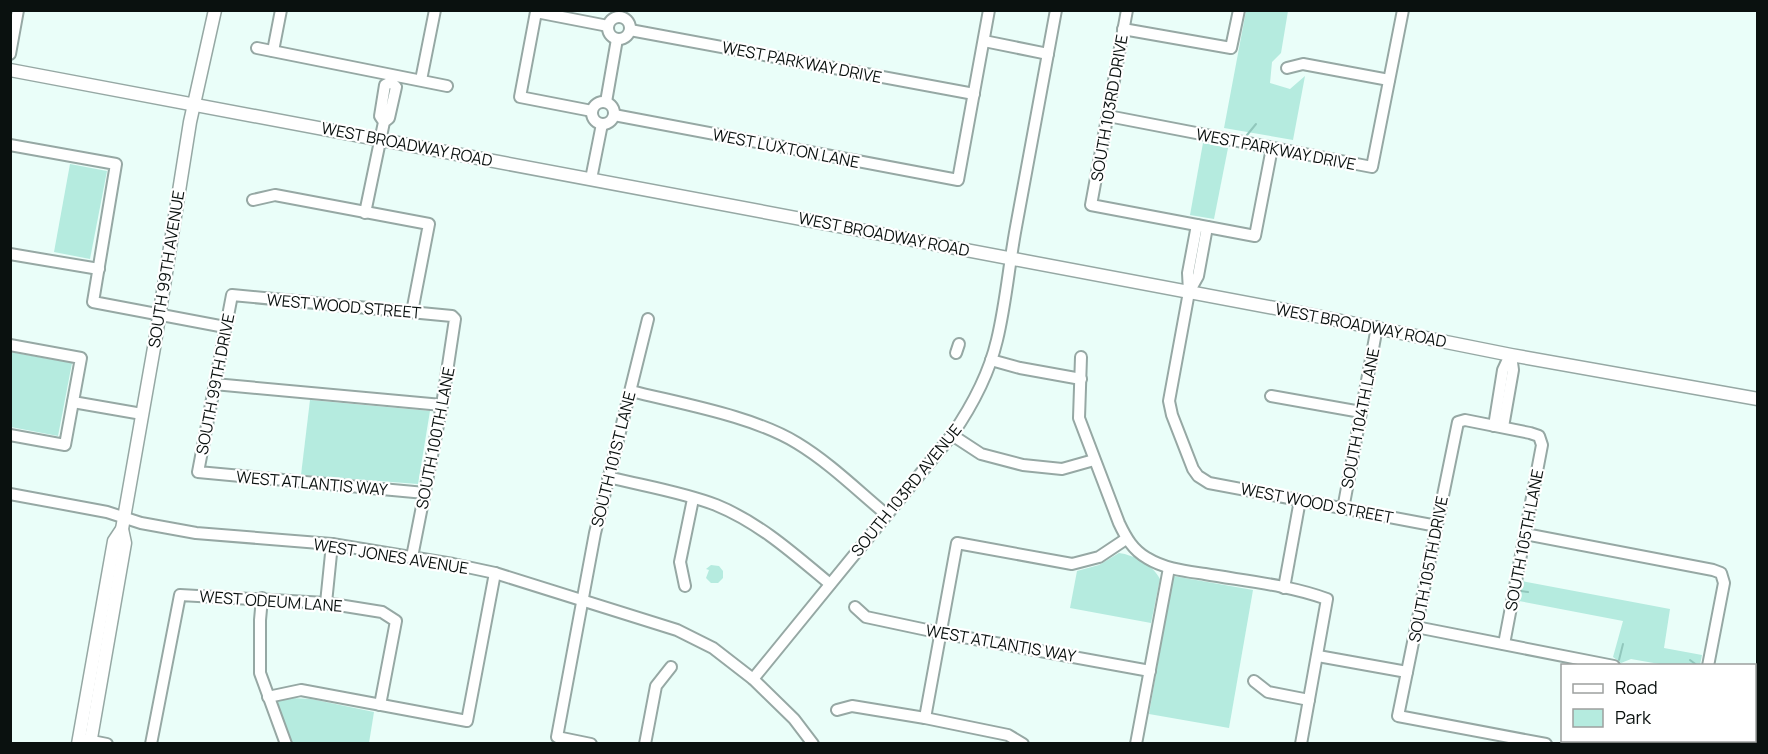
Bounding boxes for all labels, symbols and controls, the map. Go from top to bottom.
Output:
street label: SOUTH 103RD DRIVE [1085,33,1133,183]
street label: WEST PARKWAY DRIVE [720,36,884,88]
street label: WEST BROADWAY ROAD [319,117,495,171]
street label: WEST LUXTON LANE [711,123,861,173]
street label: WEST PARKWAY DRIVE [1194,123,1358,175]
street label: SOUTH 99TH AVENUE [143,189,189,349]
street label: WEST BROADWAY ROAD [796,207,972,261]
street label: WEST WOOD STREET [266,288,423,324]
street label: WEST BROADWAY ROAD [1273,298,1449,352]
street label: SOUTH 99TH DRIVE [191,312,239,456]
street label: SOUTH 104TH LANE [1336,346,1384,490]
street label: SOUTH 100TH LANE [410,365,460,511]
street label: SOUTH 101ST LANE [585,389,641,529]
street label: SOUTH 103RD AVENUE [846,419,966,561]
street label: WEST ATLANTIS WAY [235,465,389,501]
street label: SOUTH 105TH LANE [1499,467,1549,613]
street label: WEST WOOD STREET [1239,477,1396,529]
street label: SOUTH 105TH DRIVE [1403,494,1453,644]
street label: WEST JONES AVENUE [312,533,470,579]
street label: WEST ODEUM LANE [199,585,343,617]
street label: WEST ATLANTIS WAY [924,619,1078,667]
legend [1561,664,1756,742]
text: Road [1615,675,1658,699]
text: Park [1615,705,1652,729]

